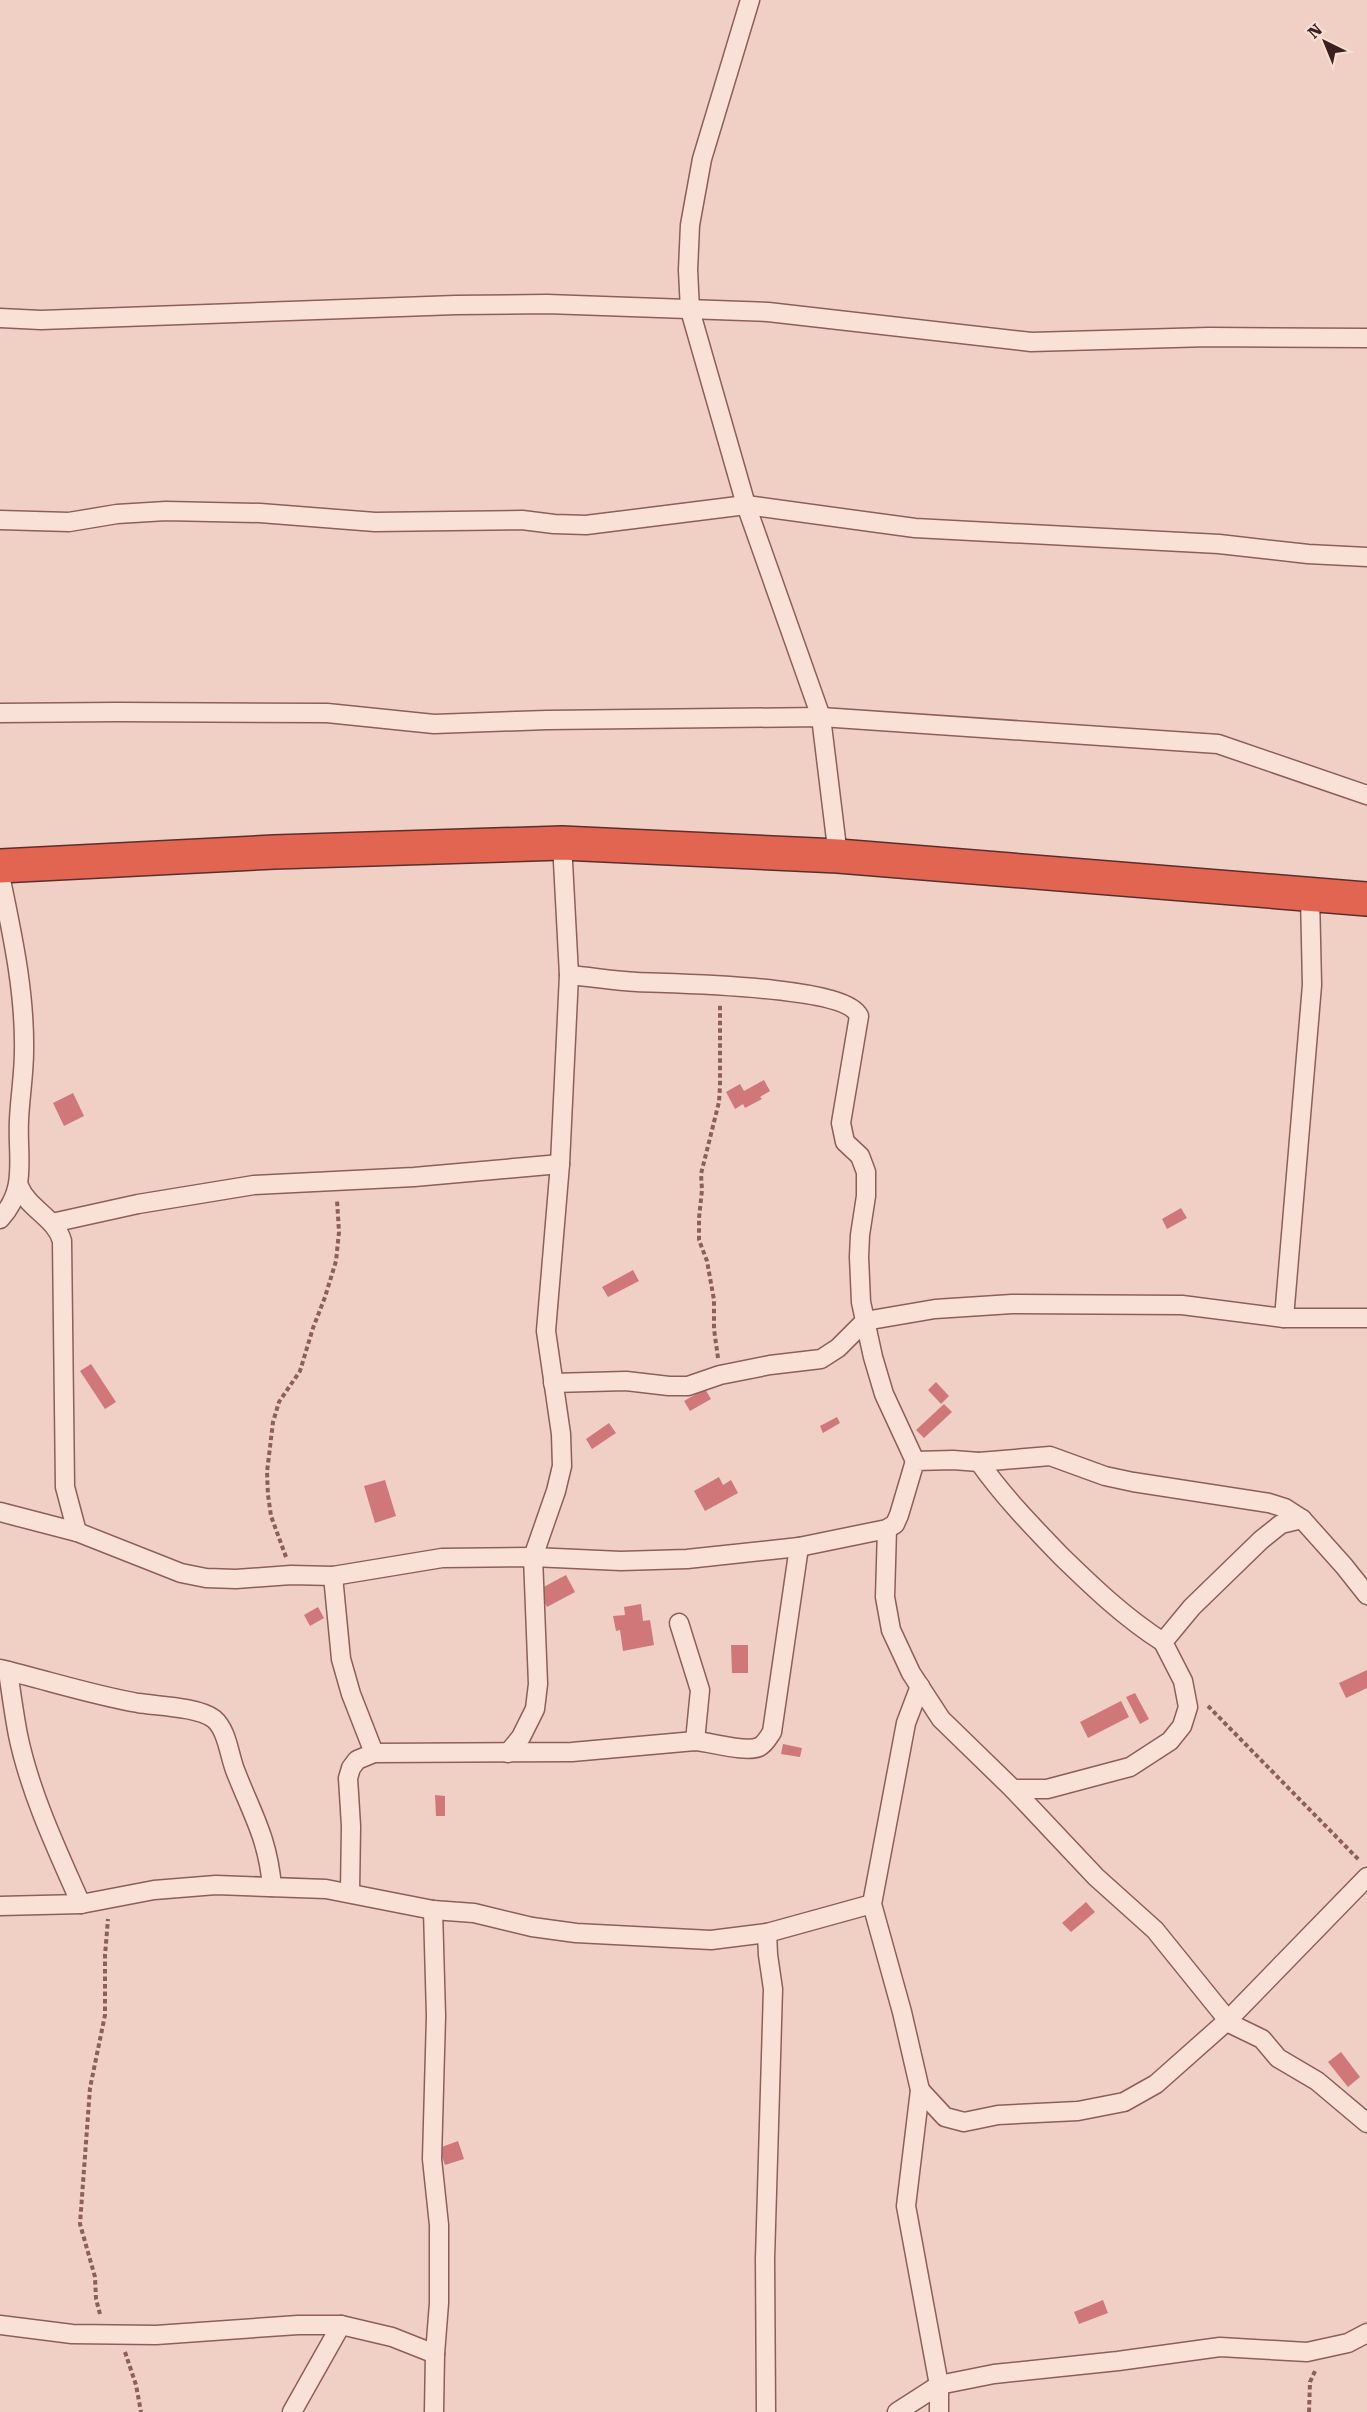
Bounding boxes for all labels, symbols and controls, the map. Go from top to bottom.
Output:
north arrow [1295,12,1355,72]
text: N [1304,20,1326,43]

